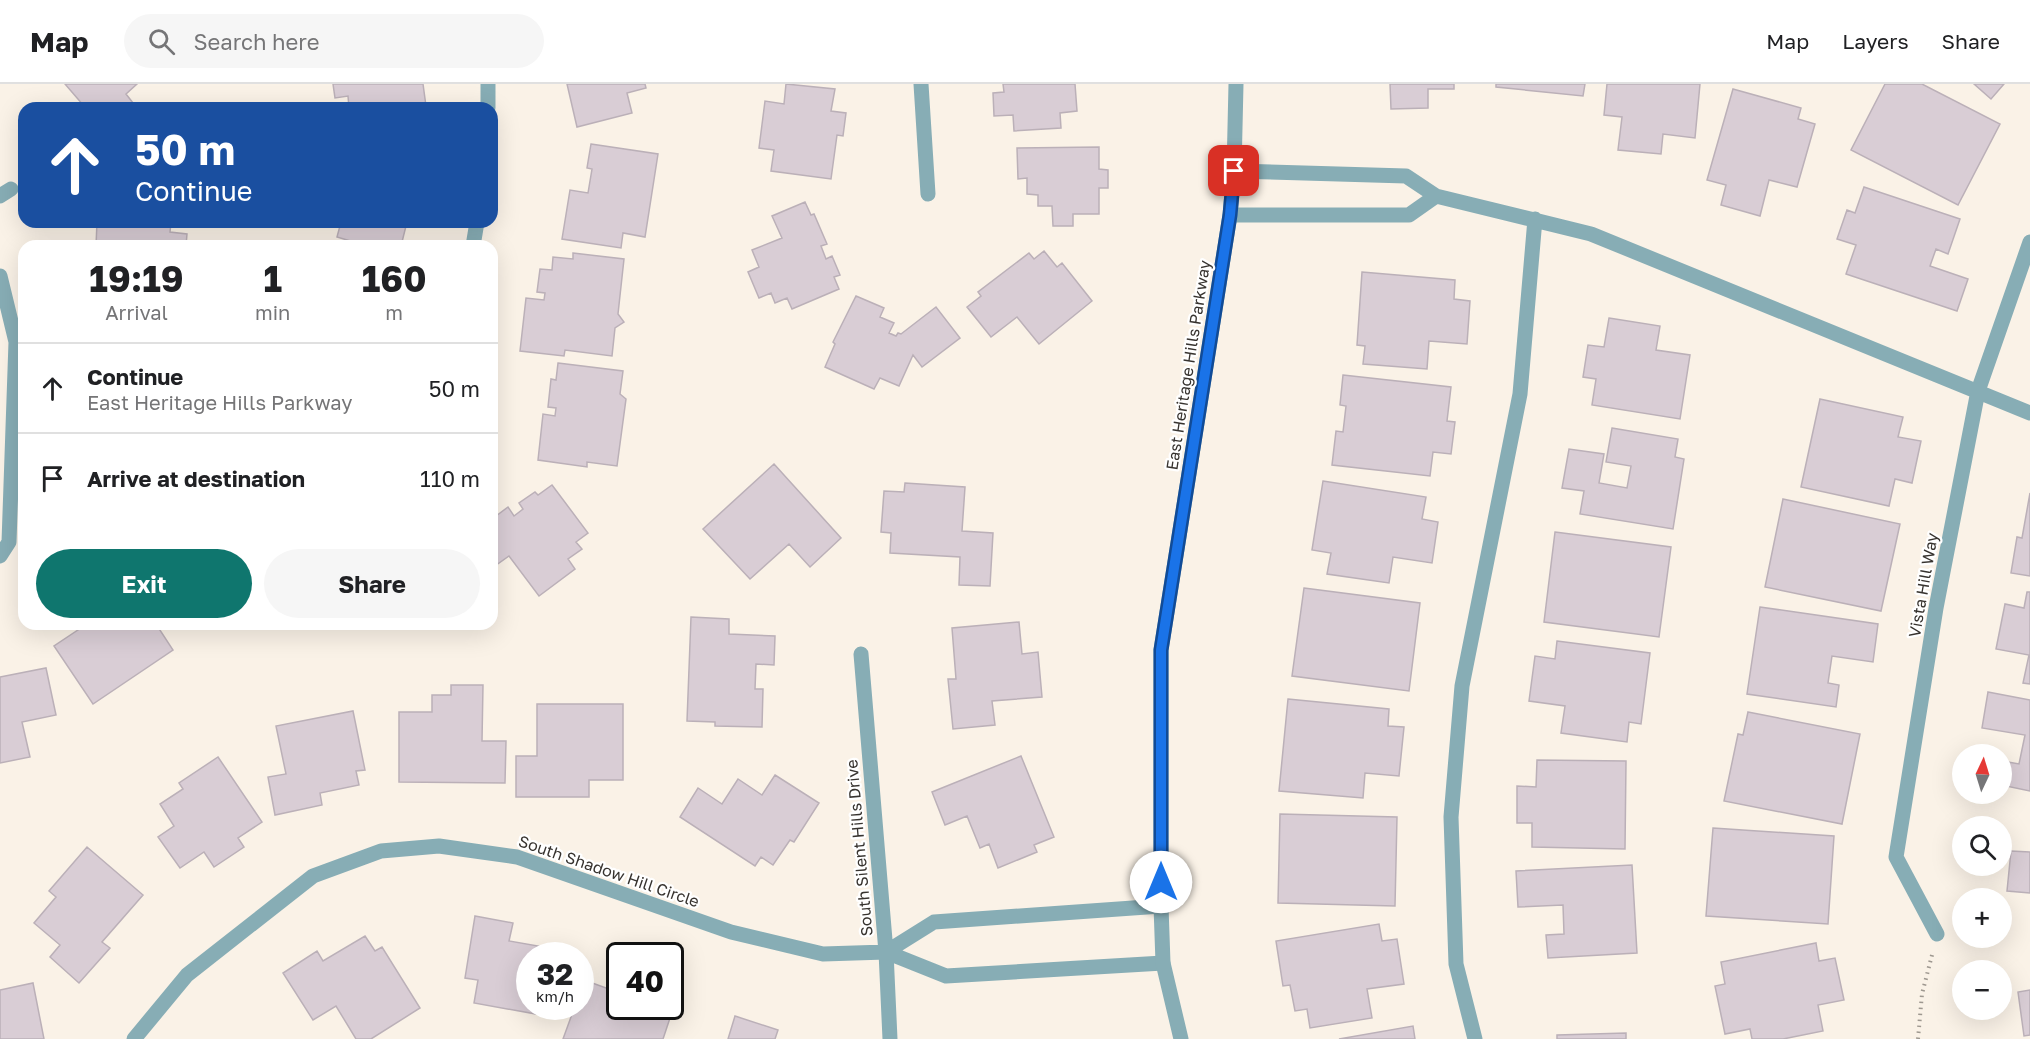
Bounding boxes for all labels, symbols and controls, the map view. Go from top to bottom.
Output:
search box [124,14,544,68]
text: Map [30,25,88,58]
icon: search [145,25,178,58]
text: Search here [193,28,319,55]
text: Map [1766,28,1809,54]
text: Layers [1842,28,1909,54]
text: Share [1942,28,2000,54]
text: 50 m [135,124,235,174]
icon: ahead [36,126,114,204]
pin [1208,145,1259,196]
icon: arrive [1217,154,1250,187]
text: Continue [135,175,253,207]
text: 19:19 [89,257,184,300]
text: 1 [263,257,282,300]
text: 160 [362,257,427,300]
street label: East Heritage Hills Parkway [1162,259,1214,471]
text: Arrival [105,300,168,324]
text: min [255,300,290,324]
text: m [385,300,403,324]
text: Continue [87,363,183,390]
icon: ahead [36,372,69,405]
text: 50 m [429,375,480,402]
text: East Heritage Hills Parkway [87,390,352,414]
icon: arrive [36,462,69,495]
text: Arrive at destination [87,465,305,492]
text: 110 m [420,465,480,492]
street label: Vista Hill Way [1904,531,1942,639]
button: Exit [36,549,252,618]
button: Share [264,549,480,618]
north arrow [1952,744,2012,804]
map controls [1952,744,2012,1020]
street label: South Silent Hills Drive [841,759,877,937]
button: search [1952,816,2012,876]
street label: South Shadow Hill Circle [516,831,702,911]
position arrow [1129,850,1193,914]
button: + [1952,888,2012,948]
speed limit sign: 40 [606,942,684,1020]
text: 32 [537,956,573,992]
button: − [1952,960,2012,1020]
text: km/h [536,987,574,1005]

